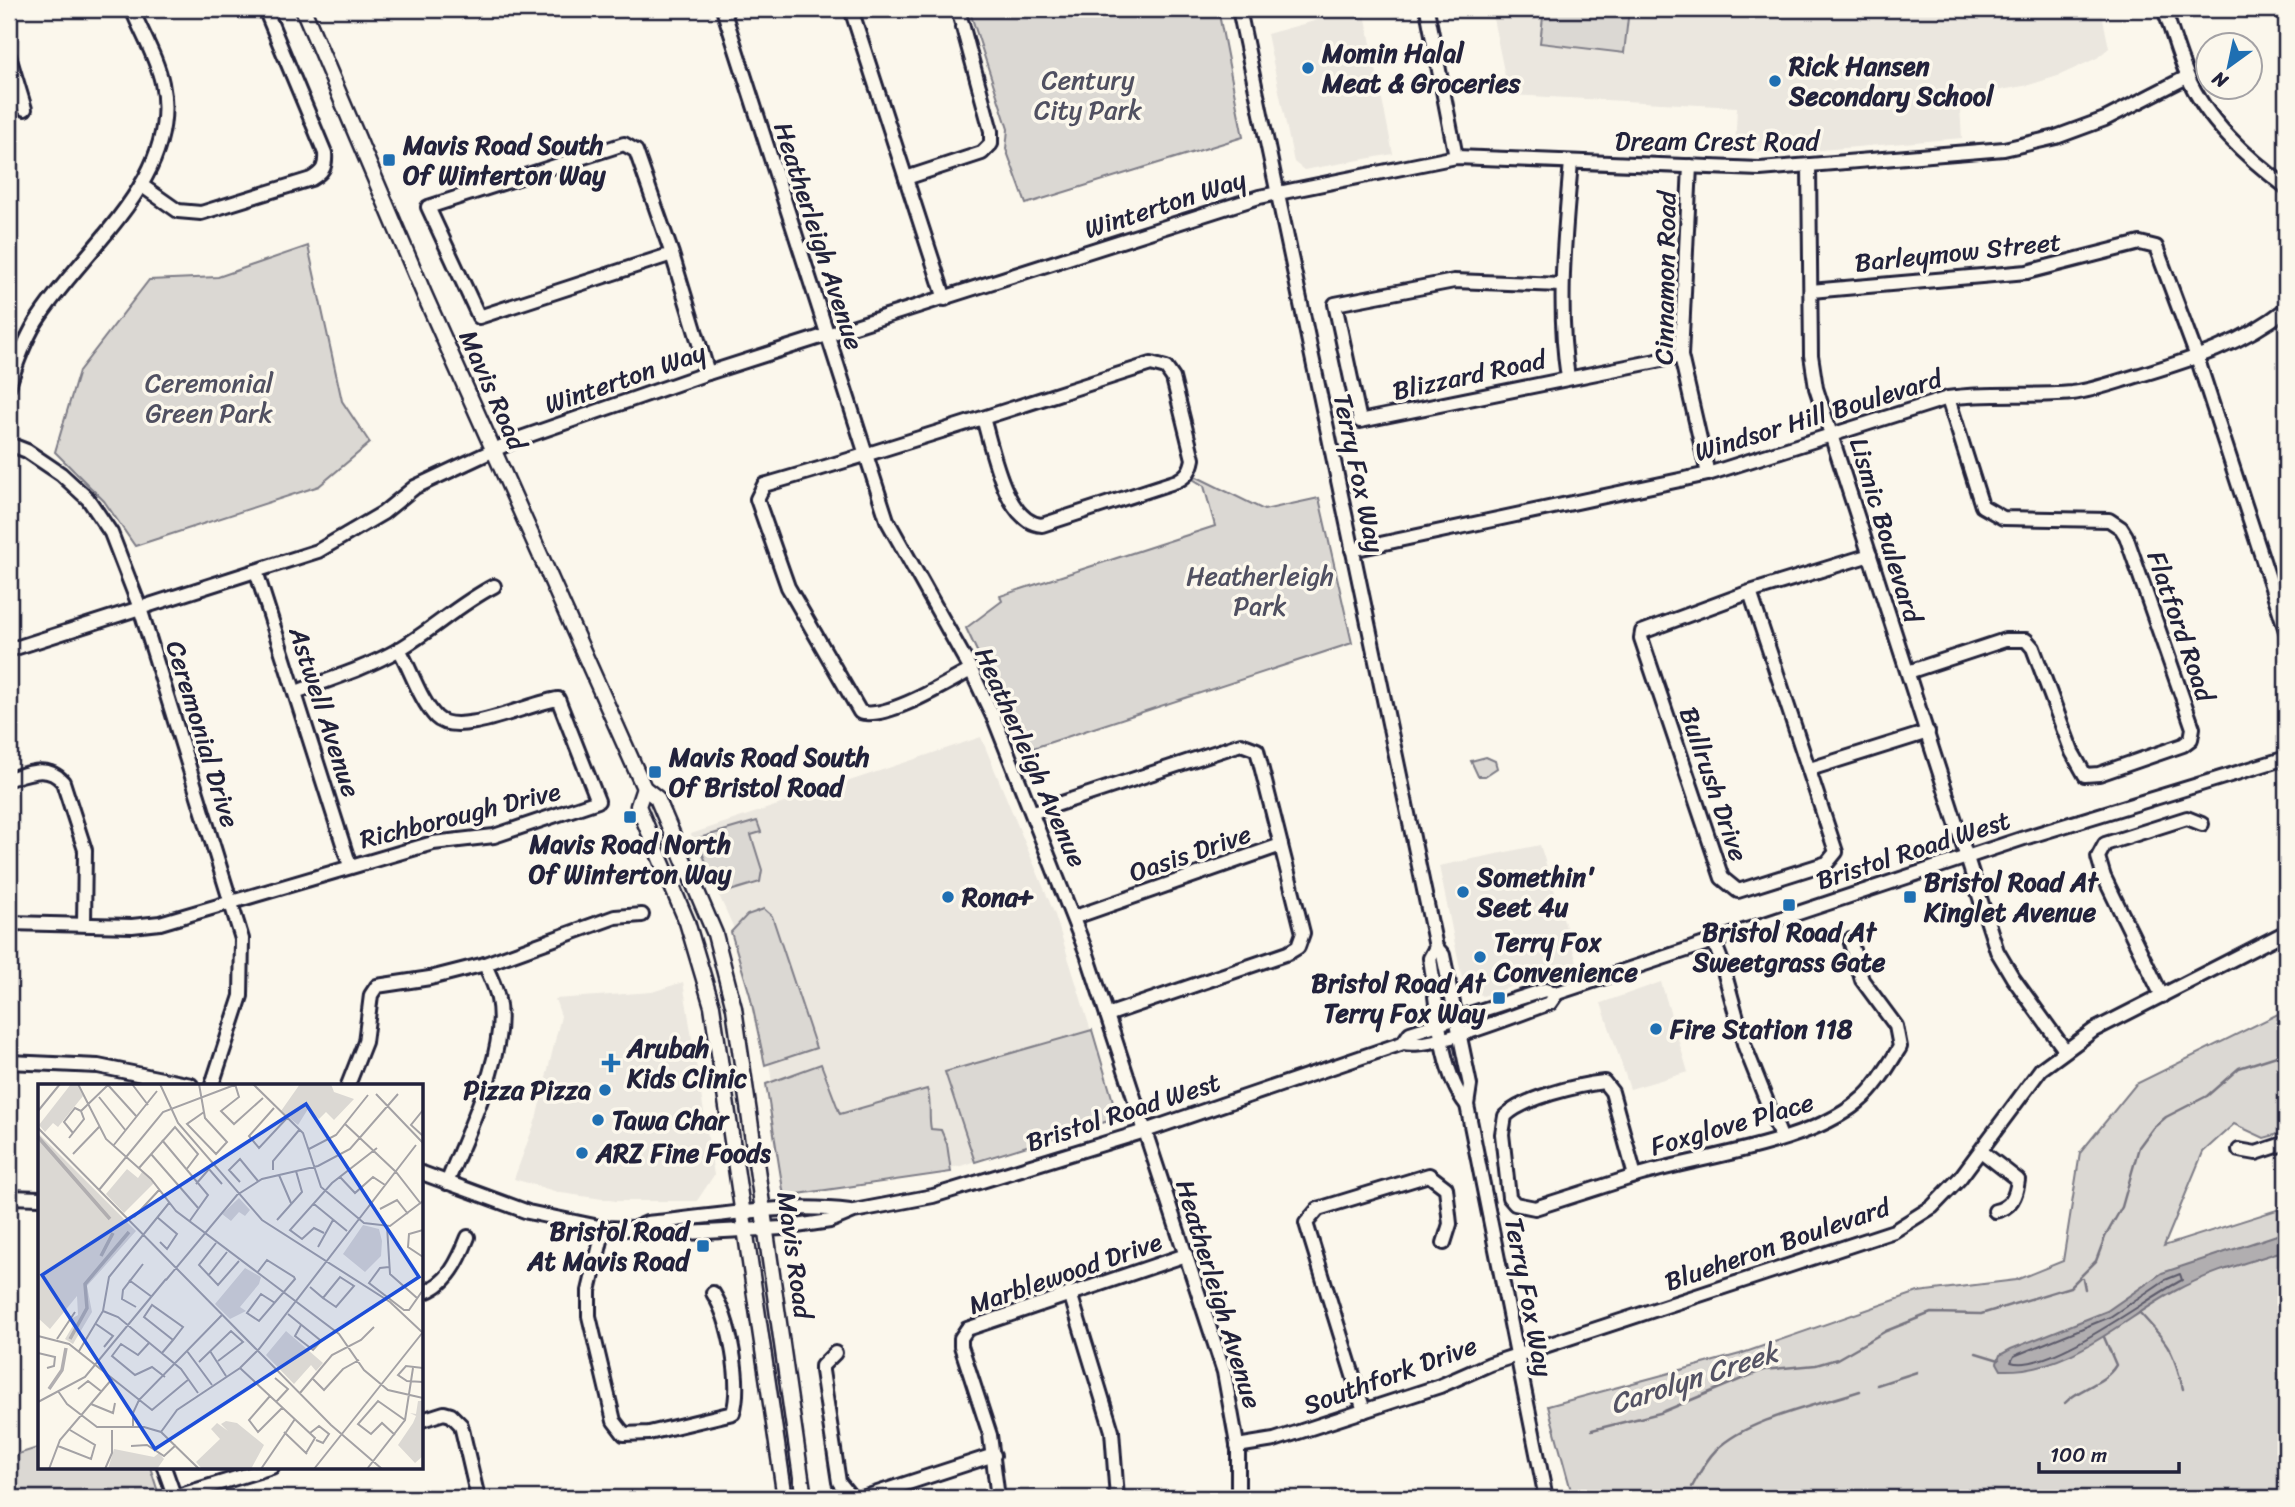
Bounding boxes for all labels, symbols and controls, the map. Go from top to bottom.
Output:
place label: Momin Halal Meat & Groceries [1321,30,1522,106]
north arrow [2194,32,2264,102]
place label: Rick Hansen Secondary School [1788,43,1995,119]
park label: Century City Park [1034,57,1142,133]
marker: Momin Halal Meat & Groceries [1300,60,1316,76]
text: N [2205,62,2235,98]
marker: Rick Hansen Secondary School [1767,73,1783,89]
street label: Heatherleigh Avenue [760,116,878,356]
street label: Dream Crest Road [1615,118,1821,164]
place label: Mavis Road South Of Winterton Way [402,122,606,198]
marker: Mavis Road South Of Winterton Way [381,152,397,168]
street label: Winterton Way [1078,156,1253,252]
street label: Cinnamon Road [1640,188,1690,365]
street label: Barleymow Street [1852,218,2064,286]
street label: Mavis Road [446,322,541,460]
street label: Winterton Way [538,329,713,427]
street label: Blizzard Road [1388,336,1552,414]
street label: Windsor Hill Boulevard [1689,355,1950,475]
park label: Ceremonial Green Park [145,360,274,436]
street label: Terry Fox Way [1320,389,1398,557]
street label: Lismic Boulevard [1836,432,1937,630]
street label: Flatford Road [2134,544,2229,710]
park label: Heatherleigh Park [1186,553,1334,629]
street label: Astwell Avenue [275,620,374,803]
street label: Ceremonial Drive [153,635,253,833]
street label: Heatherleigh Avenue [962,639,1100,875]
street label: Bullrush Drive [1666,700,1762,868]
place label: Mavis Road South Of Bristol Road [668,734,870,810]
marker: Mavis Road South Of Bristol Road [647,764,663,780]
street label: Richborough Drive [355,768,566,862]
street label: Bristol Road West [1810,797,2016,903]
marker: Mavis Road North Of Winterton Way [622,809,638,825]
street label: Oasis Drive [1123,811,1257,895]
place label: Mavis Road North Of Winterton Way [528,821,732,897]
place label: Somethin' Seet 4u [1476,854,1596,930]
place label: Bristol Road At Kinglet Avenue [1923,859,2099,935]
place label: Rona+ [961,874,1034,920]
marker: Somethin' Seet 4u [1455,884,1471,900]
marker: Rona+ [940,889,956,905]
marker: Bristol Road At Kinglet Avenue [1902,889,1918,905]
marker: Bristol Road At Sweetgrass Gate [1781,897,1797,913]
place label: Bristol Road At Sweetgrass Gate [1692,909,1886,985]
place label: Terry Fox Convenience [1493,919,1639,995]
marker: Terry Fox Convenience [1472,949,1488,965]
place label: Bristol Road At Terry Fox Way [1311,960,1487,1036]
marker: Bristol Road At Terry Fox Way [1491,990,1507,1006]
place label: Fire Station 118 [1669,1006,1853,1052]
marker: Fire Station 118 [1648,1021,1664,1037]
place label: Arubah Kids Clinic [626,1025,747,1101]
marker: Arubah Kids Clinic [601,1053,621,1073]
street label: Bristol Road West [1020,1059,1226,1165]
place label: Pizza Pizza [463,1067,591,1113]
street label: Foxglove Place [1645,1079,1819,1169]
marker: Pizza Pizza [597,1082,613,1098]
inset map [38,1084,424,1468]
place label: Tawa Char [612,1097,731,1143]
marker: Tawa Char [590,1112,606,1128]
place label: ARZ Fine Foods [595,1130,772,1176]
marker: ARZ Fine Foods [574,1145,590,1161]
street label: Heatherleigh Avenue [1162,1174,1276,1414]
street label: Blueheron Boulevard [1658,1183,1898,1304]
street label: Mavis Road [763,1189,827,1324]
place label: Bristol Road At Mavis Road [526,1208,691,1284]
street label: Terry Fox Way [1491,1213,1567,1381]
street label: Marblewood Drive [962,1218,1168,1328]
marker: Bristol Road At Mavis Road [695,1238,711,1254]
street label: Southfork Drive [1296,1322,1484,1428]
water label: Carolyn Creek [1603,1327,1787,1428]
scale bar [2039,1430,2180,1474]
text: 100 m [2050,1436,2107,1474]

